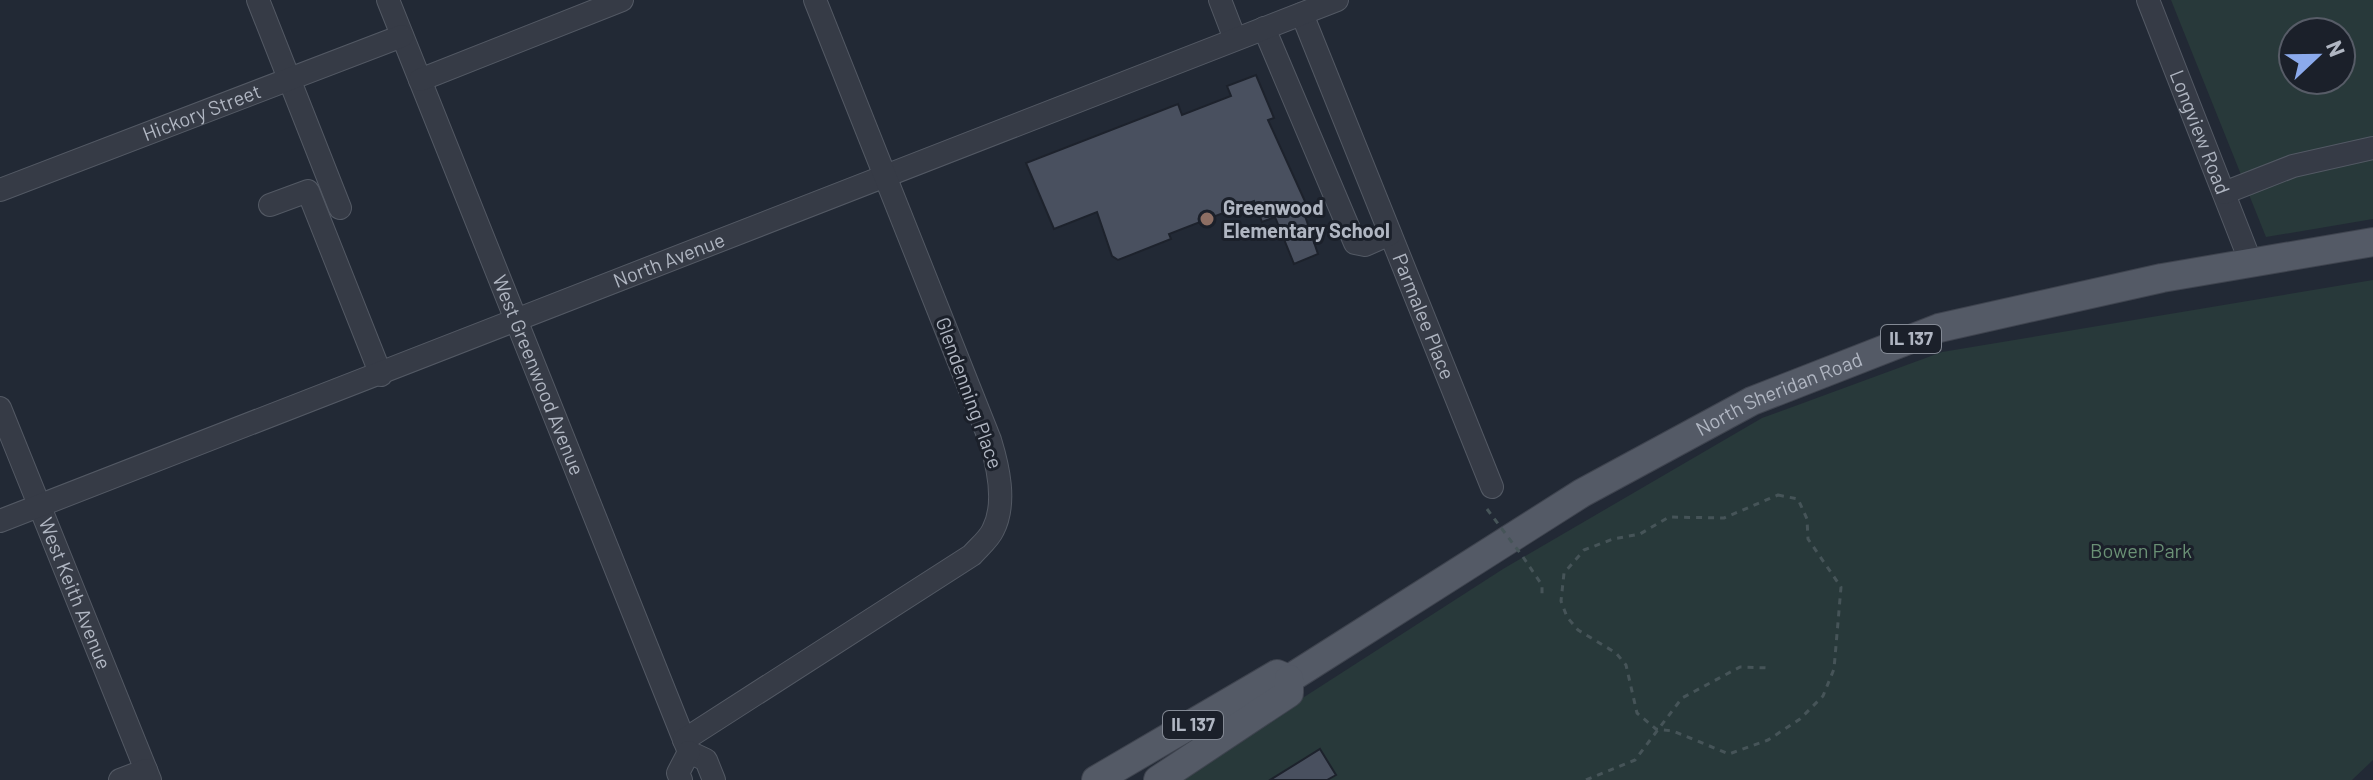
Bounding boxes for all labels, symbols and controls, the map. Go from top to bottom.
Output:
north arrow [2277,16,2357,96]
text: N [2322,36,2351,60]
street label: Longview Road [2166,66,2236,197]
street label: Hickory Street [139,78,264,145]
place label: Greenwood Elementary School [1223,195,1390,242]
marker: Greenwood Elementary School [1198,210,1216,228]
street label: North Avenue [609,227,728,292]
street label: Parmalee Place [1388,250,1461,383]
street label: West Greenwood Avenue [488,271,590,478]
street label: Glendenning Place [931,314,1009,472]
road number: IL 137 [1881,325,1941,353]
street label: North Sheridan Road [1691,346,1865,440]
street label: West Keith Avenue [34,514,117,672]
park label: Bowen Park [2090,538,2192,562]
road number: IL 137 [1163,711,1223,739]

